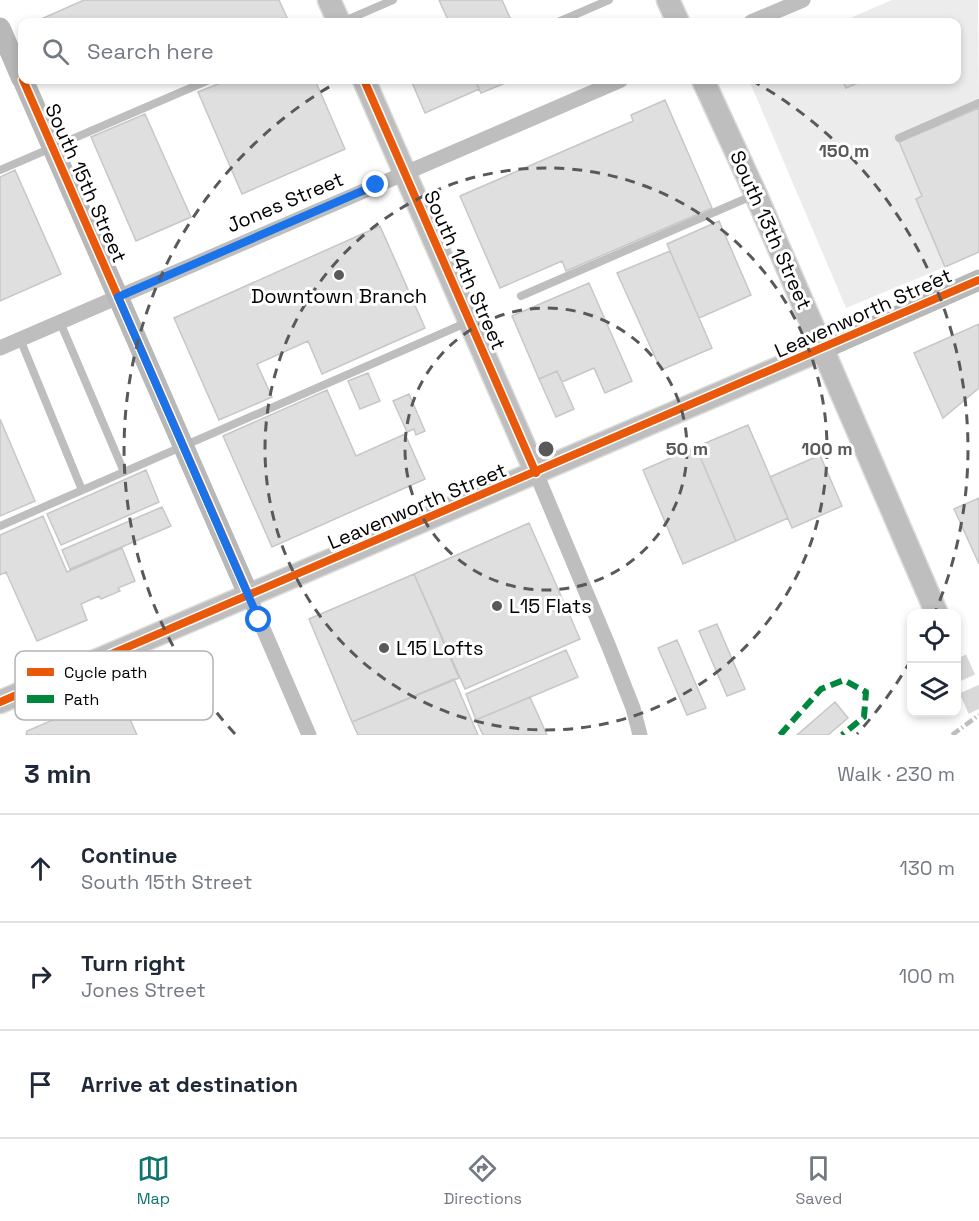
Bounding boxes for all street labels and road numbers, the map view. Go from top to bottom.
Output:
street label: South 15th Street [39,99,133,267]
street label: South 13th Street [724,146,818,314]
street label: Jones Street [223,166,347,238]
street label: South 14th Street [418,186,512,354]
street label: Leavenworth Street [770,262,956,364]
street label: Leavenworth Street [324,457,510,555]

